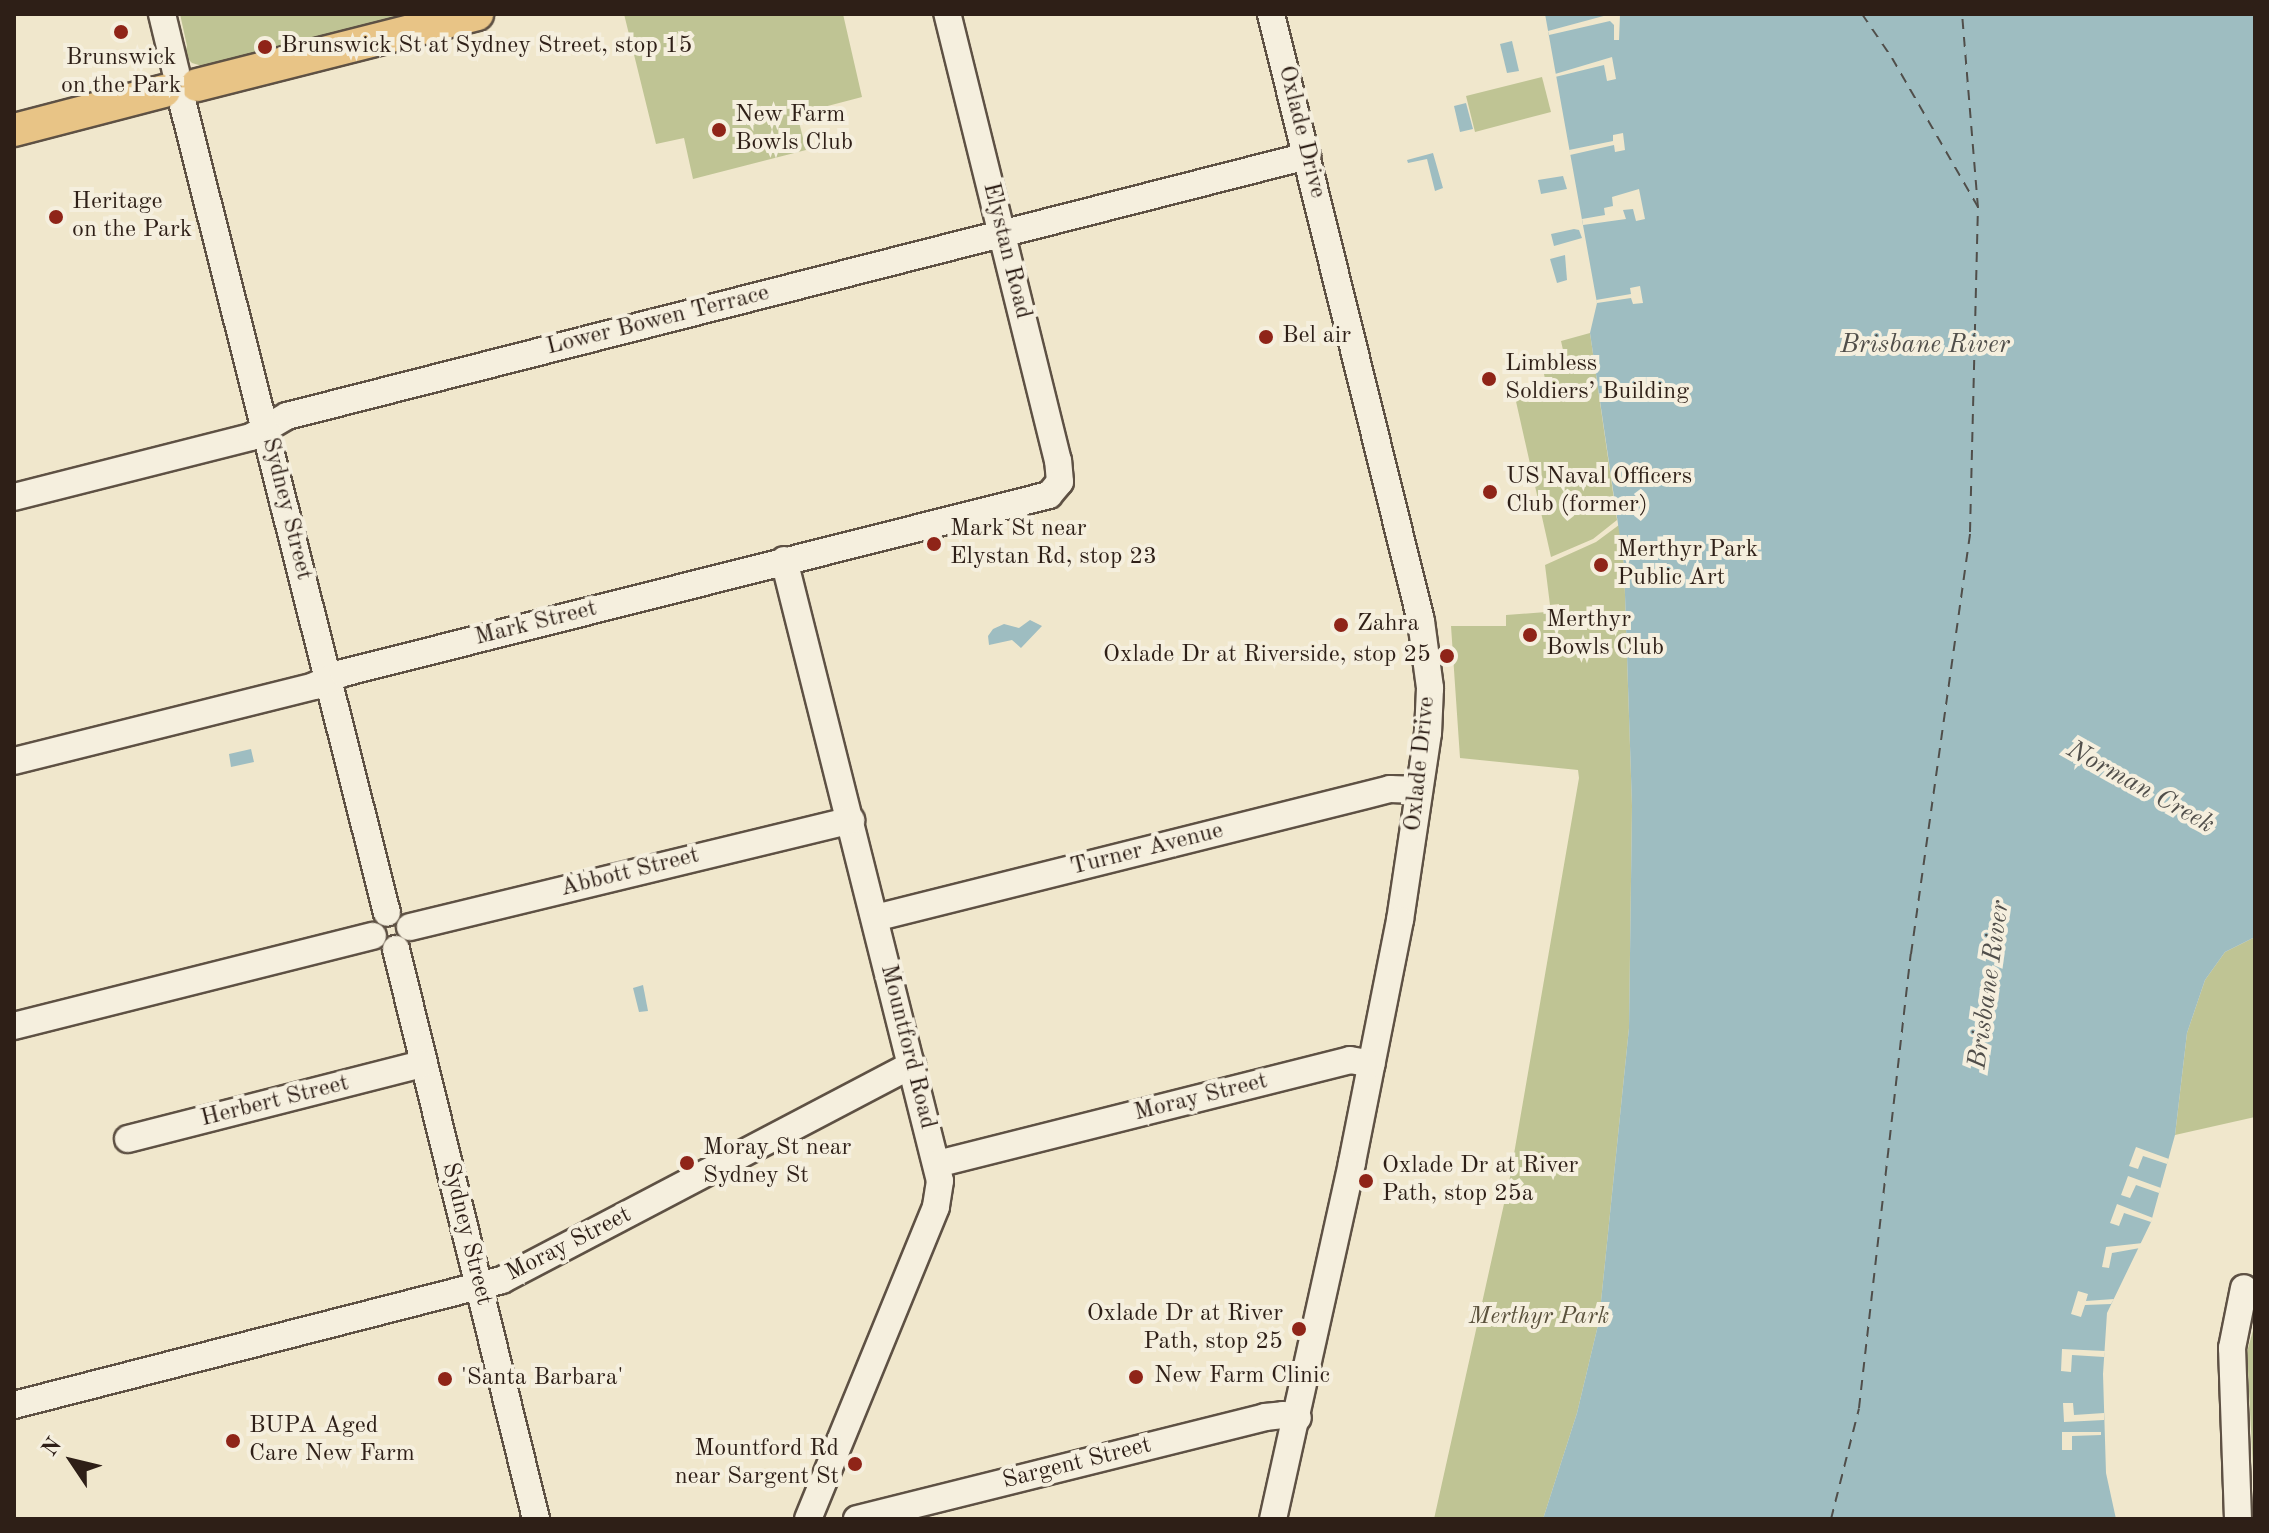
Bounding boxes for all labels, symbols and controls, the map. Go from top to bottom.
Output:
marker: Brunswick on the Park [112,23,130,41]
place label: Brunswick St at Sydney Street, stop 15 [281,33,693,61]
marker: Brunswick St at Sydney Street, stop 15 [256,38,274,56]
place label: Brunswick on the Park [61,45,181,101]
street label: Oxlade Drive [1271,63,1331,201]
place label: New Farm Bowls Club [735,102,853,158]
marker: New Farm Bowls Club [710,121,728,139]
street label: Elystan Road [975,180,1037,322]
place label: Heritage on the Park [72,189,192,245]
marker: Heritage on the Park [47,208,65,226]
street label: Lower Bowen Terrace [544,279,772,363]
place label: Bel air [1282,323,1351,351]
marker: Bel air [1257,328,1275,346]
water label: Brisbane River [1840,330,2010,362]
place label: Limbless Soldiers’ Building [1505,351,1689,407]
marker: Limbless Soldiers’ Building [1480,370,1498,388]
street label: Sydney Street [254,435,318,583]
place label: US Naval Officers Club (former) [1506,464,1692,520]
marker: US Naval Officers Club (former) [1481,483,1499,501]
place label: Mark St near Elystan Rd, stop 23 [950,516,1157,572]
marker: Mark St near Elystan Rd, stop 23 [925,535,943,553]
place label: Merthyr Park Public Art [1617,537,1758,593]
marker: Merthyr Park Public Art [1592,556,1610,574]
street label: Mark Street [472,595,600,653]
place label: Merthyr Bowls Club [1546,607,1664,663]
place label: Zahra [1357,611,1419,639]
marker: Zahra [1332,616,1350,634]
marker: Merthyr Bowls Club [1521,626,1539,644]
place label: Oxlade Dr at Riverside, stop 25 [1103,642,1431,670]
marker: Oxlade Dr at Riverside, stop 25 [1438,647,1456,665]
street label: Oxlade Drive [1400,695,1442,833]
water label: Norman Creek [2061,735,2219,841]
street label: Turner Avenue [1068,817,1226,883]
street label: Abbott Street [558,842,702,904]
water label: Brisbane River [1963,899,2017,1071]
street label: Mountford Road [873,962,941,1132]
street label: Moray Street [1131,1068,1271,1128]
street label: Herbert Street [198,1070,352,1134]
place label: Moray St near Sydney St [703,1135,851,1191]
place label: Oxlade Dr at River Path, stop 25a [1382,1153,1578,1209]
marker: Moray St near Sydney St [678,1154,696,1172]
street label: Sydney Street [434,1160,498,1308]
marker: Oxlade Dr at River Path, stop 25a [1357,1172,1375,1190]
street label: Moray Street [502,1201,636,1289]
place label: Oxlade Dr at River Path, stop 25 [1087,1301,1283,1357]
park label: Merthyr Park [1469,1304,1609,1332]
marker: Oxlade Dr at River Path, stop 25 [1290,1320,1308,1338]
place label: New Farm Clinic [1154,1363,1330,1391]
place label: 'Santa Barbara' [461,1365,623,1393]
marker: New Farm Clinic [1125,1366,1147,1388]
marker: 'Santa Barbara' [436,1370,454,1388]
place label: BUPA Aged Care New Farm [249,1413,415,1469]
north arrow [32,1421,112,1501]
marker: BUPA Aged Care New Farm [224,1432,242,1450]
street label: Sargent Street [1000,1432,1154,1496]
text: N [39,1434,66,1460]
place label: Mountford Rd near Sargent St [675,1436,839,1492]
marker: Mountford Rd near Sargent St [846,1455,864,1473]

